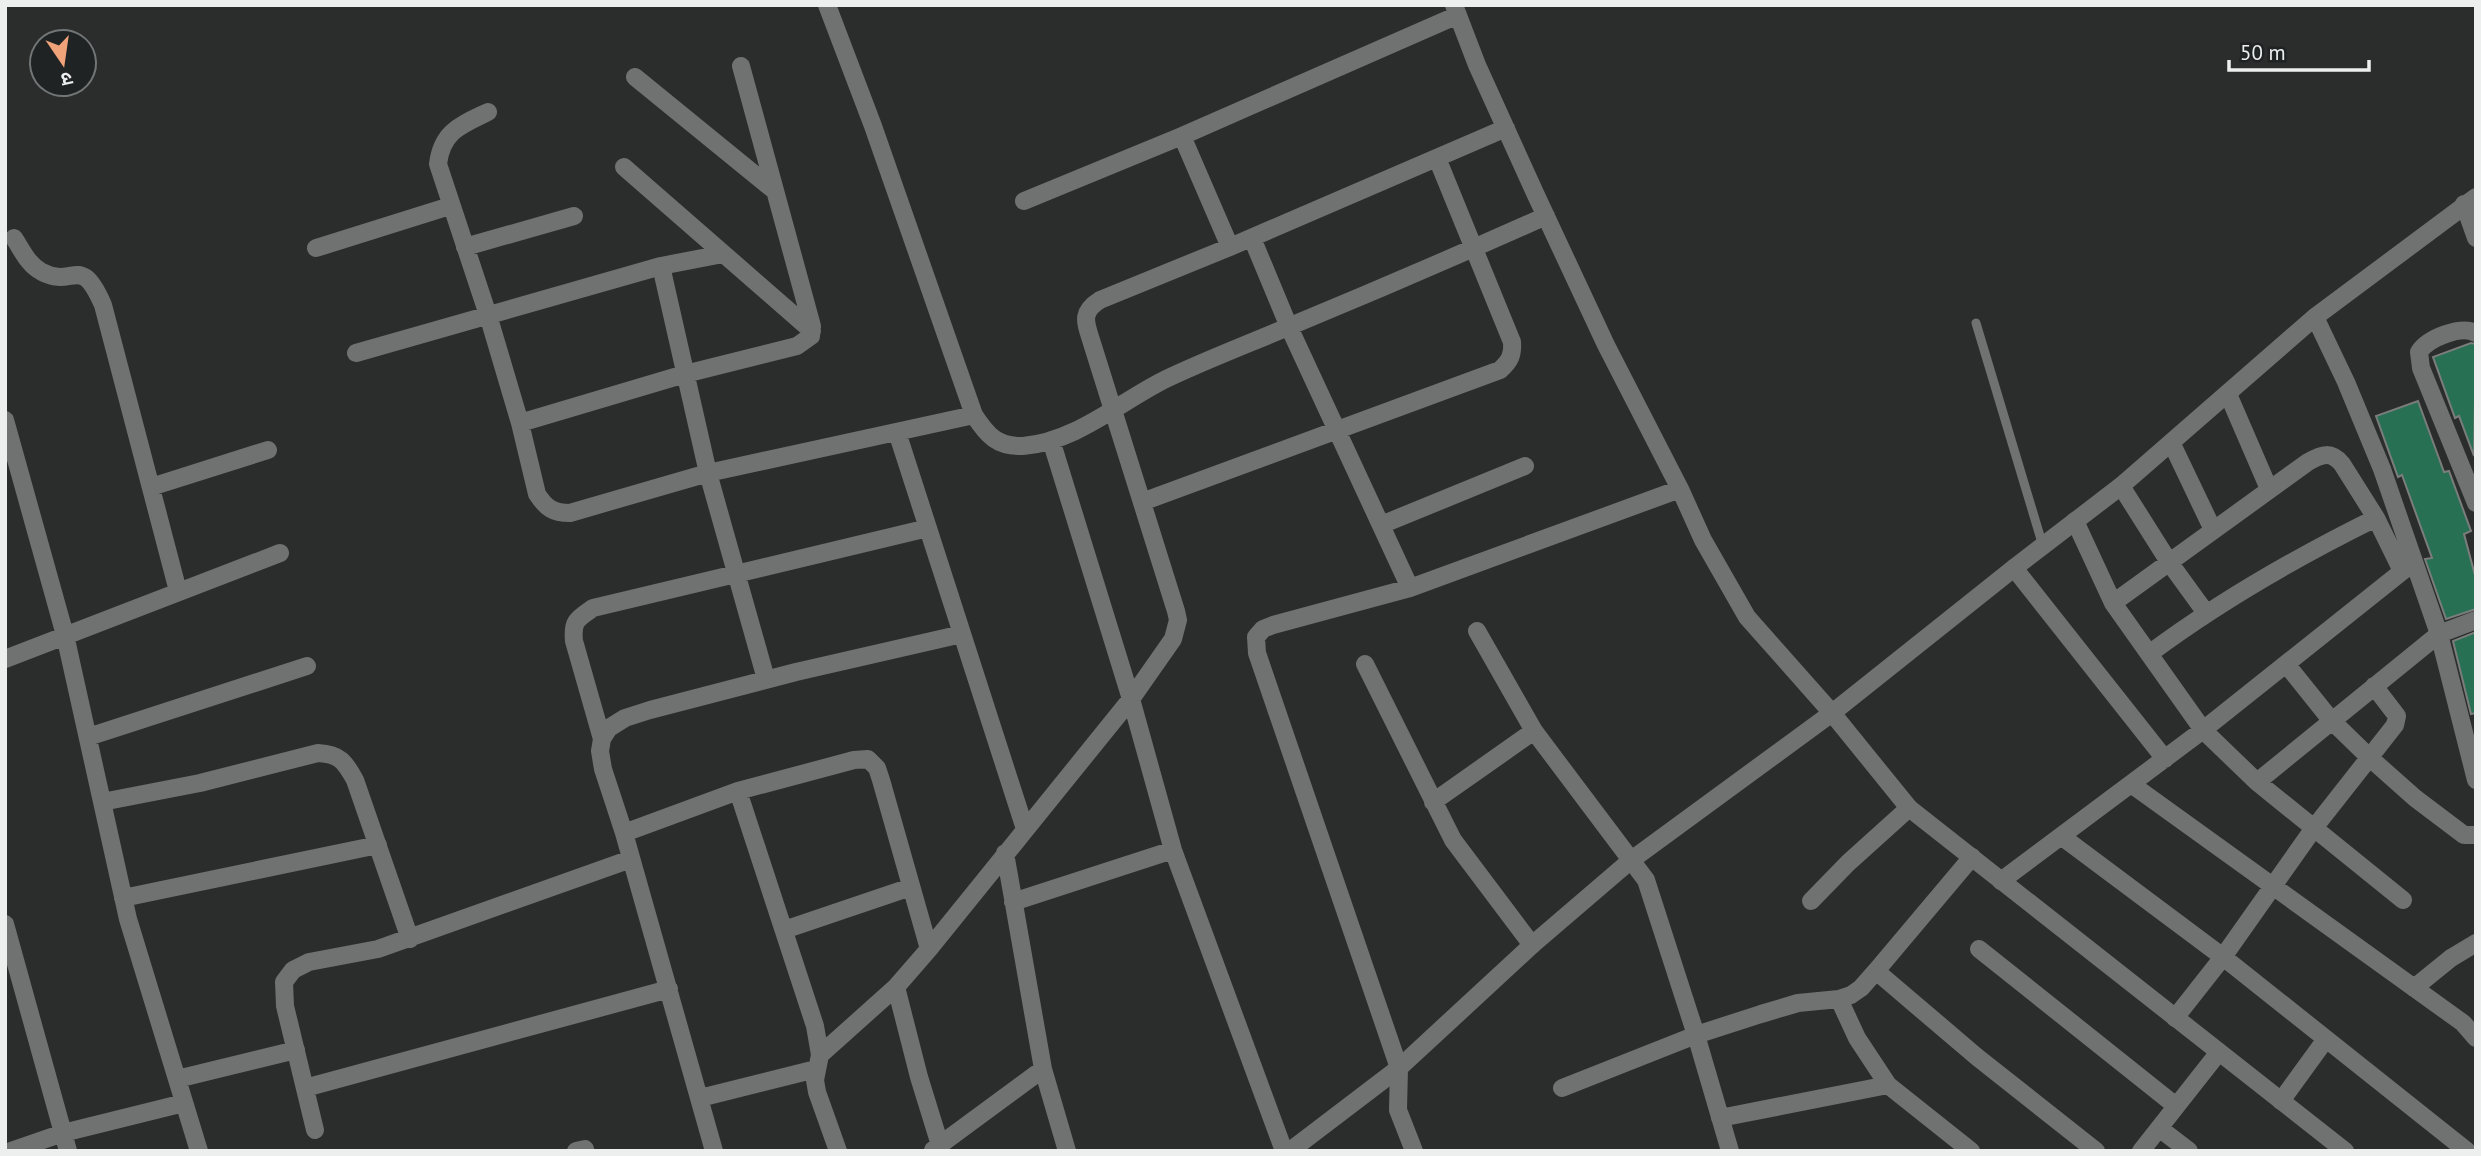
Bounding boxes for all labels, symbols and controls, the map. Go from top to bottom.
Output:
north arrow [28,28,98,98]
scale bar [2229,28,2369,72]
text: 50 m [2240,39,2286,66]
text: उ [58,67,75,93]

